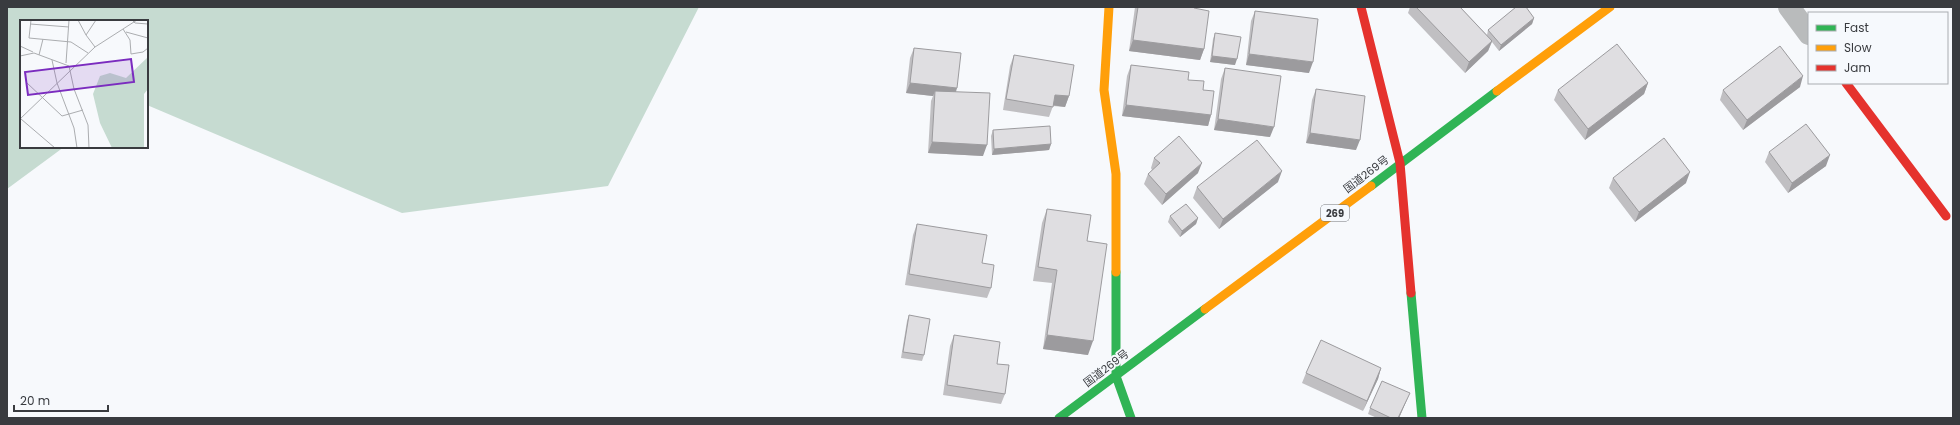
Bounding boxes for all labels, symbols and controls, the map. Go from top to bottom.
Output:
legend [1808,12,1948,84]
text: Fast [1844,19,1869,36]
inset map [20,20,148,148]
text: Slow [1844,39,1872,56]
text: Jam [1844,59,1871,76]
street label: 国道269号 [1340,152,1392,196]
road number: 269 [1321,205,1349,221]
street label: 国道269号 [1080,346,1132,390]
scale bar [14,387,108,413]
text: 20 m [20,392,50,409]

